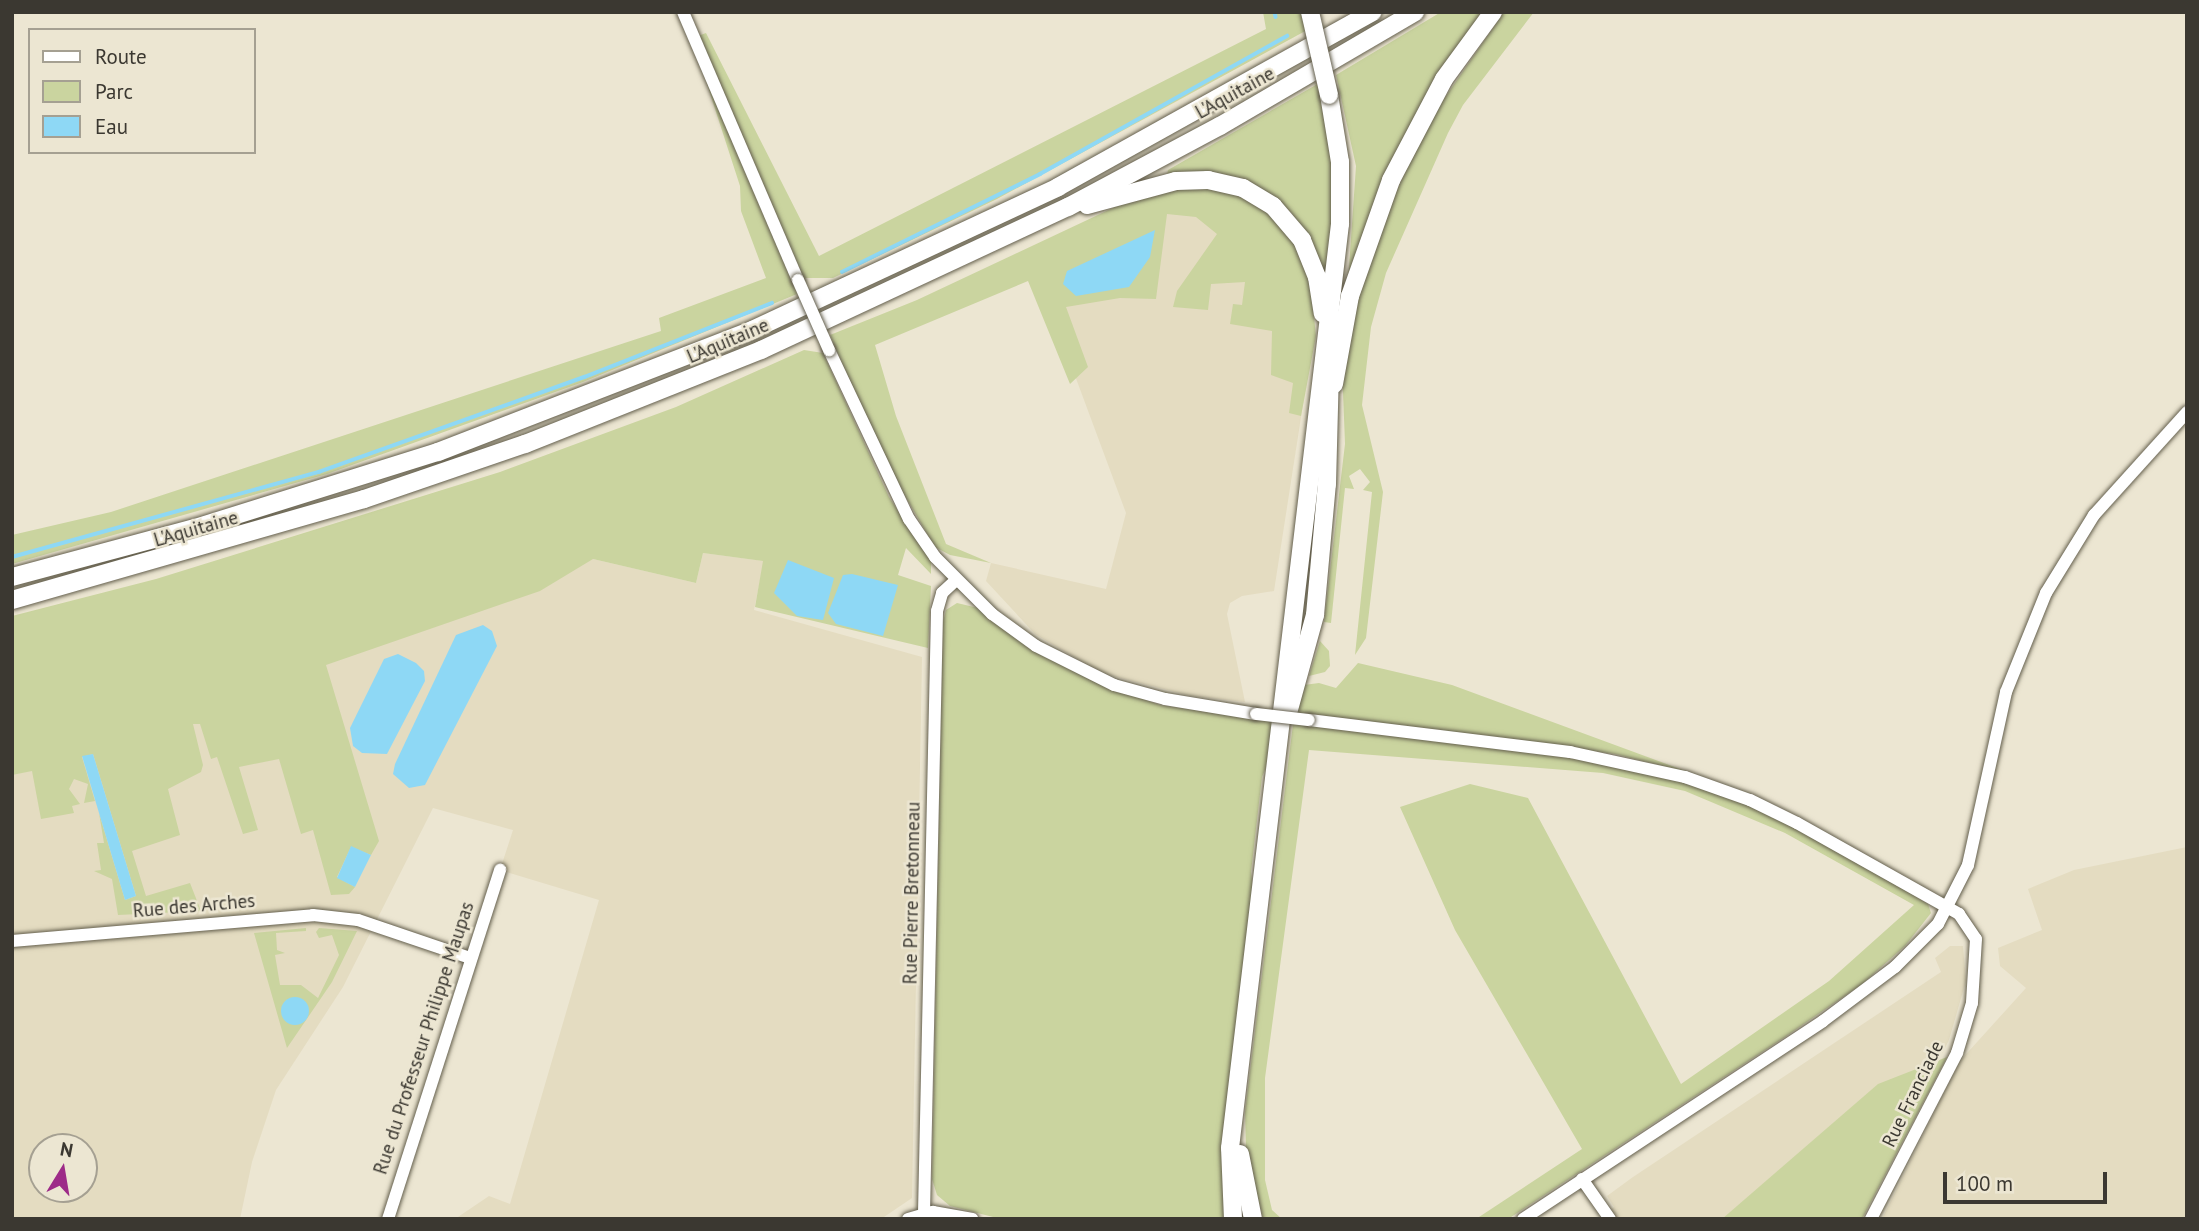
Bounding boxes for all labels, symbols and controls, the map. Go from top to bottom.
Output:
legend [28,28,256,154]
text: Route [95,43,147,70]
street label: L'Aquitaine [1192,62,1278,124]
text: Parc [95,78,133,105]
text: Eau [95,113,128,140]
street label: L'Aquitaine [684,314,772,368]
street label: L'Aquitaine [151,506,241,552]
street label: Rue Pierre Bretonneau [899,801,925,985]
street label: Rue des Arches [132,889,256,923]
street label: Rue du Professeur Philippe Maupas [369,899,479,1177]
street label: Rue Franciade [1878,1037,1948,1151]
north arrow [28,1133,98,1203]
text: N [58,1136,75,1162]
scale bar [1947,1158,2112,1202]
text: 100 m [1956,1170,2013,1197]

